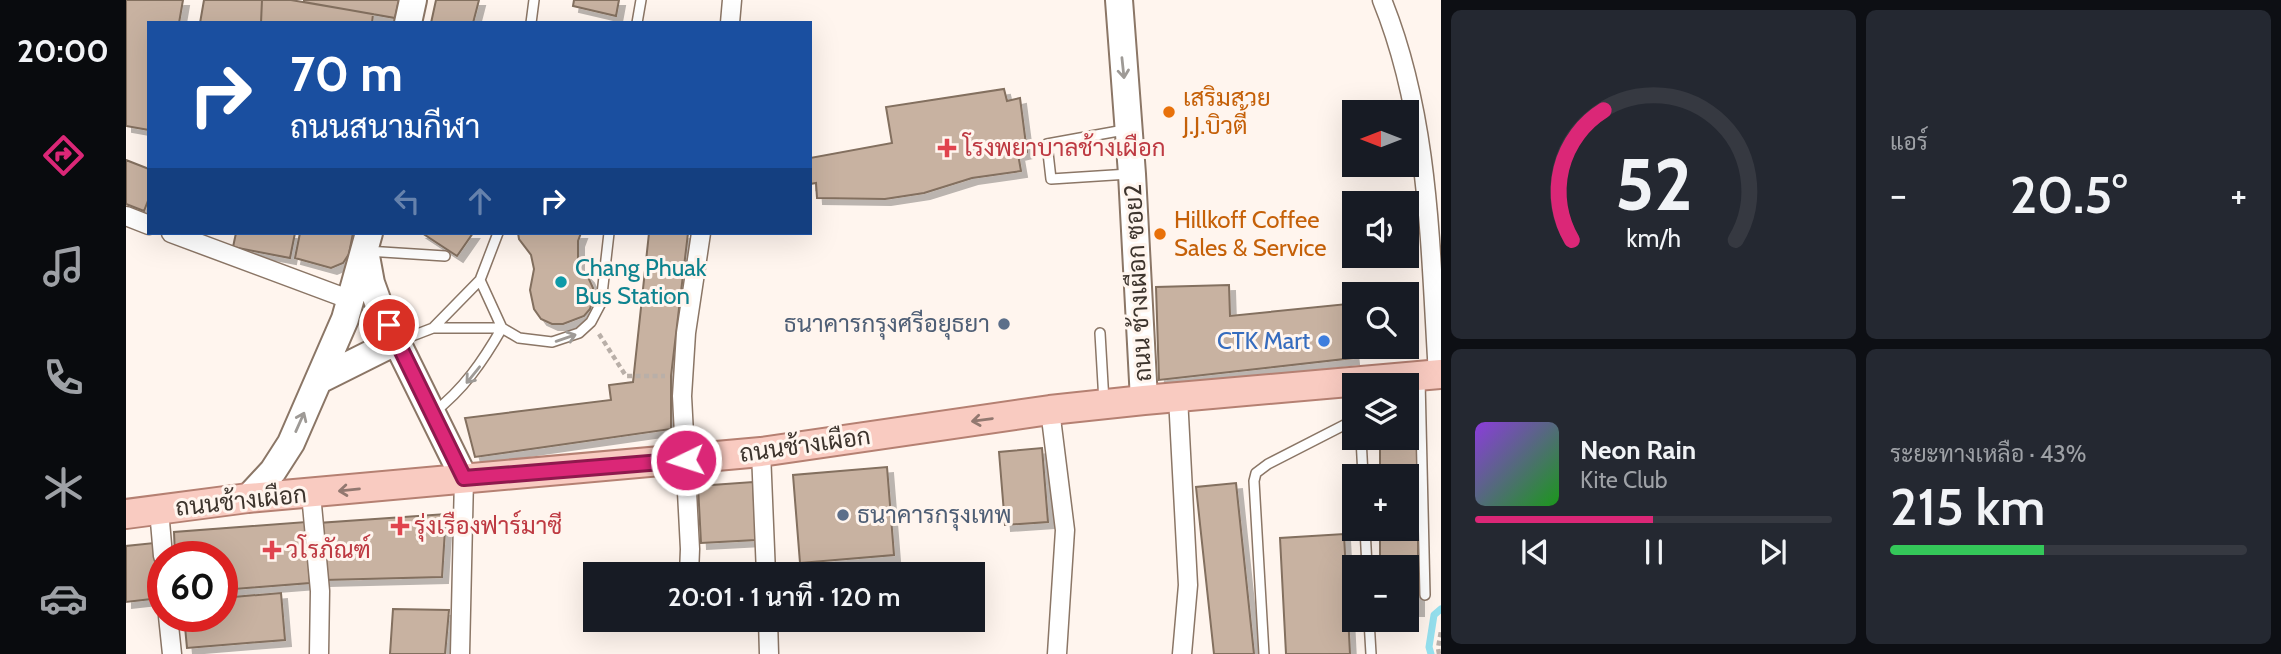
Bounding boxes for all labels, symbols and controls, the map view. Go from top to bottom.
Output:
text: 20:00 [17,31,109,70]
text: 70 m [290,44,403,103]
icon: right [175,49,266,140]
one-way arrow [1117,56,1130,79]
place label: เสริมสวย J.J.บิวตี้ [1182,83,1271,140]
north arrow [1342,100,1419,177]
map controls [1342,100,1419,632]
marker: เสริมสวย J.J.บิวตี้ [1161,104,1177,120]
text: ถนนสนามกีฬา [290,107,480,146]
text: แอร์ [1890,128,1928,156]
icon: directions [39,131,88,180]
place label: โรงพยาบาลช้างเผือก [961,132,1166,162]
marker: โรงพยาบาลช้างเผือก [937,138,957,158]
text: 52 [1615,141,1692,229]
text: 20.5° [2010,163,2127,226]
text: − [1890,171,1907,218]
text: + [2230,171,2247,218]
icon: left [388,182,426,220]
icon: ahead [461,182,499,220]
icon: right [534,182,572,220]
street label: ถนน ช้างเผือก ซอย2 [1118,183,1157,383]
button: sound [1342,191,1419,268]
place label: Hillkoff Coffee Sales & Service [1174,205,1327,262]
text: km/h [1626,223,1681,253]
marker: Hillkoff Coffee Sales & Service [1152,226,1168,242]
icon: music [39,242,88,291]
place label: Chang Phuak Bus Station [575,253,707,310]
marker: Chang Phuak Bus Station [553,274,569,290]
button: search [1342,282,1419,359]
pin [359,295,419,355]
icon: arrive [370,306,408,344]
place label: ธนาคารกรุงศรีอยุธยา [784,309,990,340]
marker: ธนาคารกรุงศรีอยุธยา [996,316,1012,332]
place label: CTK Mart [1217,326,1310,355]
one-way arrow [555,331,577,344]
marker: CTK Mart [1316,333,1332,349]
icon: phone [39,353,88,402]
one-way arrow [465,365,480,383]
button: layers [1342,373,1419,450]
one-way arrow [294,412,307,434]
one-way arrow [971,414,994,427]
street label: ถนนช้างเผือก [738,421,872,468]
position arrow [649,423,723,497]
text: Neon Rain [1580,434,1696,466]
text: ระยะทางเหลือ · 43% [1890,440,2086,468]
icon: climate [39,463,88,512]
button: + [1342,464,1419,541]
text: Kite Club [1580,466,1667,494]
text: 215 km [1890,475,2045,538]
street label: ถนนช้างเผือก [174,479,308,522]
one-way arrow [338,483,361,496]
place label: ธนาคารกรุงเทพ [857,500,1012,531]
marker: ธนาคารกรุงเทพ [835,507,851,523]
place label: รุ่งเรืองฟาร์มาซี [414,510,562,542]
marker: รุ่งเรืองฟาร์มาซี [392,518,408,534]
icon: previous [1516,533,1554,571]
icon: pause [1635,533,1673,571]
icon: next [1754,533,1792,571]
place label: วโรภัณฑ์ [286,534,371,564]
speed limit sign: 60 [147,541,238,632]
marker: วโรภัณฑ์ [264,542,280,558]
button: − [1342,555,1419,632]
icon: car [39,574,88,623]
text: 20:01 · 1 นาที · 120 m [668,581,900,613]

